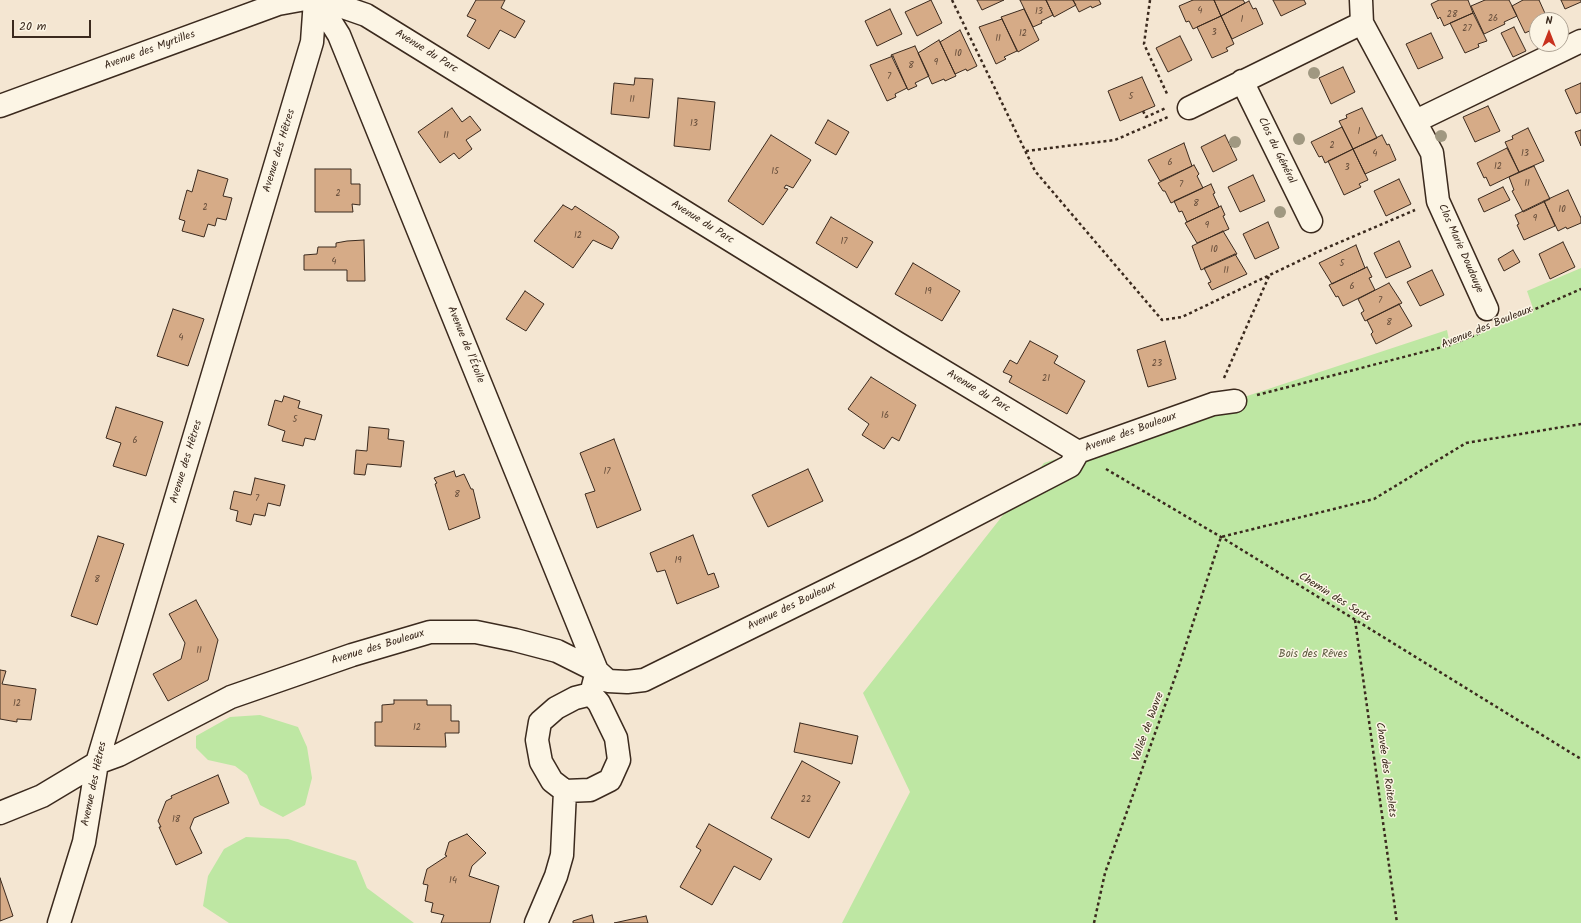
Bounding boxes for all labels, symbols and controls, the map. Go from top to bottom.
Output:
house number: 4 [1198,6,1202,16]
house number: 13 [1035,7,1043,17]
house number: 28 [1447,10,1457,20]
scale bar [14,12,93,38]
north arrow [1529,12,1569,52]
text: N [1546,12,1552,30]
house number: 26 [1488,14,1498,24]
house number: 1 [1241,15,1243,25]
text: 20 m [19,17,46,36]
house number: 27 [1462,24,1472,34]
street label: Avenue du Parc [392,27,460,77]
street label: Avenue des Myrtilles [103,28,197,74]
house number: 3 [1211,28,1217,38]
house number: 12 [1019,29,1027,39]
house number: 11 [995,34,1001,44]
house number: 10 [954,49,962,59]
house number: 9 [934,58,938,68]
house number: 8 [908,61,914,71]
house number: 7 [887,72,891,82]
house number: 5 [1129,92,1133,102]
house number: 11 [629,95,635,105]
street label: Avenue des Hêtres [261,108,299,194]
street label: Clos du Général [1254,116,1298,186]
house number: 13 [690,119,698,129]
house number: 1 [1358,127,1360,137]
house number: 11 [443,131,449,141]
house number: 2 [1329,141,1335,151]
house number: 4 [1373,149,1377,159]
house number: 13 [1521,149,1529,159]
house number: 6 [1167,158,1173,168]
house number: 12 [1494,162,1502,172]
house number: 3 [1344,163,1350,173]
house number: 15 [771,167,779,177]
house number: 11 [1524,179,1530,189]
house number: 7 [1179,180,1183,190]
house number: 2 [335,189,341,199]
street label: Avenue du Parc [668,198,736,248]
house number: 8 [1193,199,1199,209]
street label: Clos Marie Doudouye [1434,202,1486,296]
house number: 2 [202,203,208,213]
house number: 10 [1558,205,1566,215]
house number: 9 [1533,214,1537,224]
house number: 9 [1205,221,1209,231]
house number: 12 [574,231,582,241]
house number: 17 [841,237,847,247]
house number: 10 [1210,245,1218,255]
house number: 4 [332,257,336,267]
house number: 5 [1340,259,1344,269]
house number: 11 [1223,266,1229,276]
house number: 6 [1349,282,1355,292]
house number: 19 [924,287,932,297]
house number: 7 [1378,296,1382,306]
street label: Avenue des Bouleaux [1440,304,1534,352]
street label: Avenue de l'Étoile [444,305,486,385]
house number: 8 [1386,318,1392,328]
house number: 4 [179,333,183,343]
house number: 23 [1152,359,1162,369]
street label: Avenue du Parc [944,368,1012,416]
house number: 21 [1042,374,1050,384]
street label: Avenue des Bouleaux [1083,410,1179,456]
house number: 16 [881,411,889,421]
house number: 5 [293,415,297,425]
street label: Avenue des Hêtres [168,419,206,505]
house number: 6 [132,436,138,446]
house number: 17 [604,467,610,477]
house number: 8 [454,490,460,500]
house number: 7 [255,494,259,504]
house number: 19 [674,556,682,566]
street label: Chemin des Sarts [1296,571,1372,625]
house number: 8 [94,575,100,585]
street label: Avenue des Bouleaux [746,580,838,634]
street label: Avenue des Bouleaux [330,628,426,668]
house number: 11 [196,646,202,656]
park label: Bois des Rêves [1279,648,1347,662]
street label: Vallée de Wavre [1130,691,1168,763]
house number: 12 [13,699,21,709]
street label: Chavée des Roitelets [1372,722,1398,818]
house number: 12 [413,723,421,733]
street label: Avenue des Hêtres [80,741,110,827]
house number: 22 [801,795,811,805]
house number: 18 [172,815,180,825]
house number: 14 [449,876,457,886]

